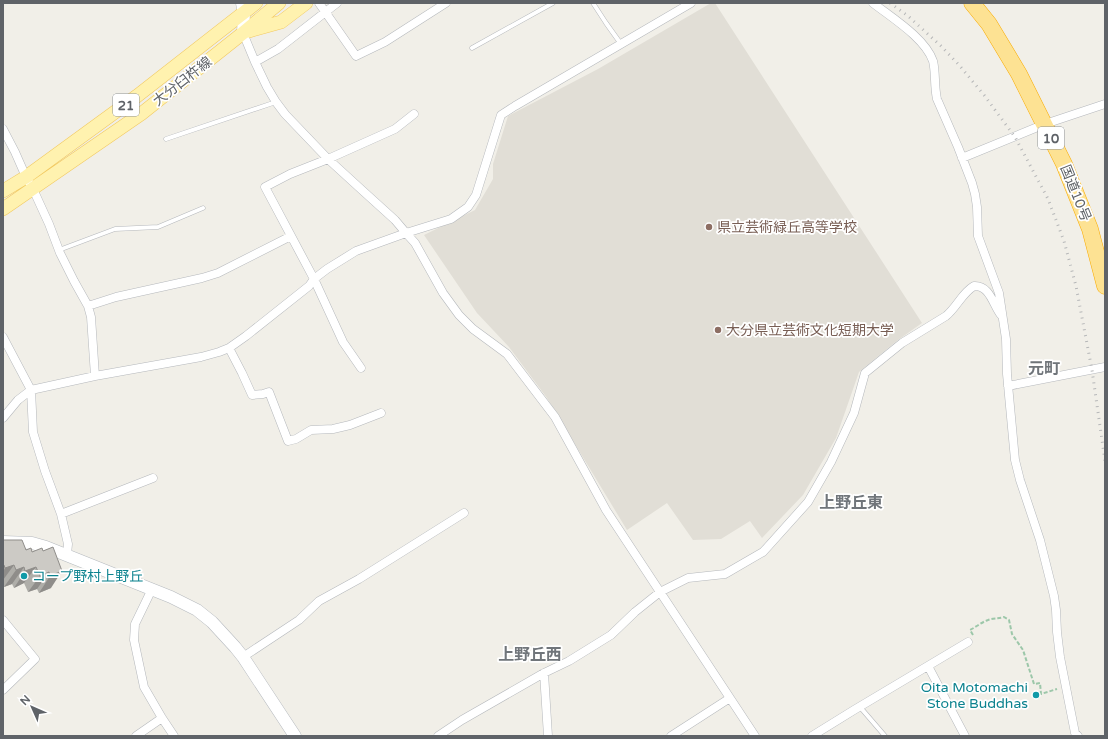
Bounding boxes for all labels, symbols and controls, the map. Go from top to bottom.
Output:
street label: 大分臼杵線 [149,53,215,110]
road number: 21 [113,94,139,116]
road number: 10 [1038,127,1064,149]
street label: 国道10号 [1056,162,1095,224]
place label: 県立芸術緑丘高等学校 [717,219,857,236]
marker: 県立芸術緑丘高等学校 [704,222,714,232]
place label: 大分県立芸術文化短期大学 [726,322,894,339]
marker: 大分県立芸術文化短期大学 [713,325,723,335]
district label: 元町 [1028,359,1060,379]
district label: 上野丘東 [819,493,883,513]
place label: コープ野村上野丘 [32,568,143,585]
marker: コープ野村上野丘 [19,571,29,581]
district label: 上野丘西 [498,645,562,665]
place label: Oita Motomachi Stone Buddhas [921,679,1028,712]
north arrow [12,687,52,727]
marker: Oita Motomachi Stone Buddhas [1031,690,1041,700]
text: N [18,693,33,708]

